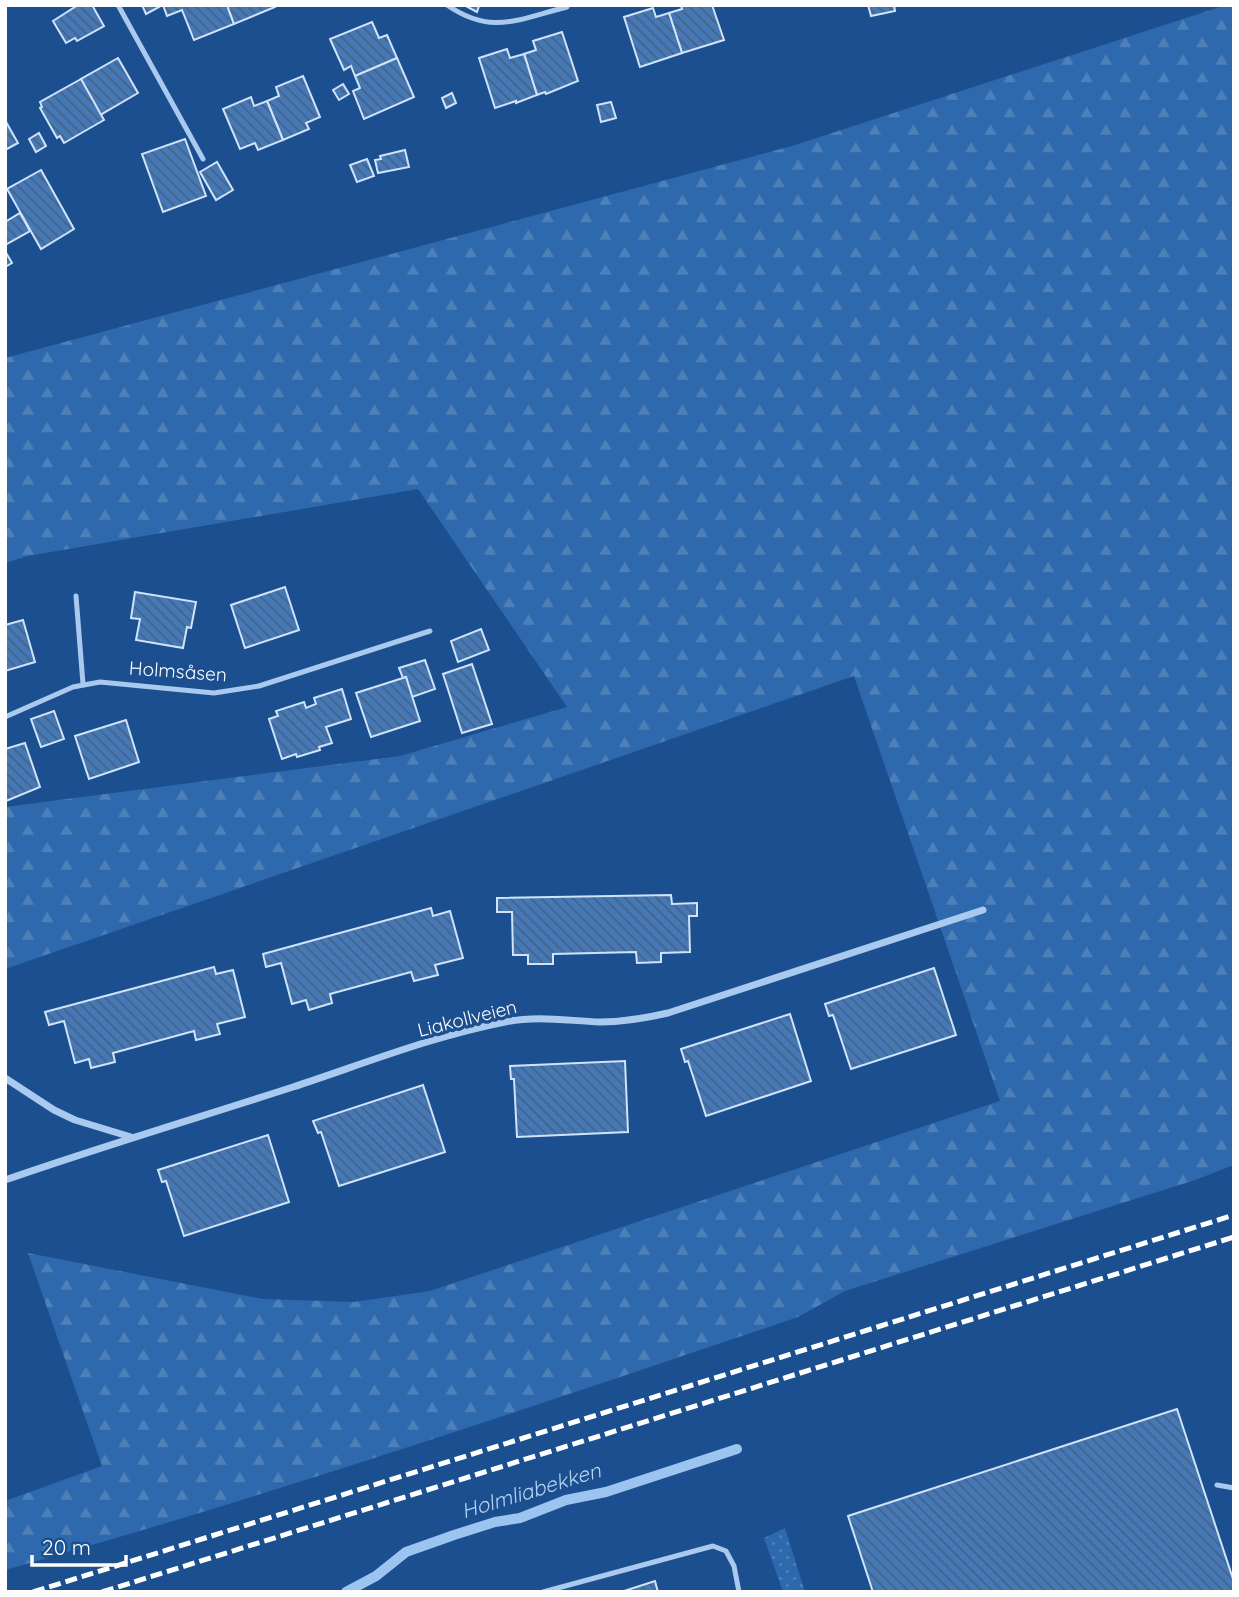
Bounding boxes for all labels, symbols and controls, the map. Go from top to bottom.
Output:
street label: Holmsåsen [128,656,228,686]
street label: Liakollveien [415,994,519,1042]
water label: Holmliabekken [458,1456,604,1524]
scale bar [32,1524,126,1568]
text: 20 m [42,1534,91,1560]

